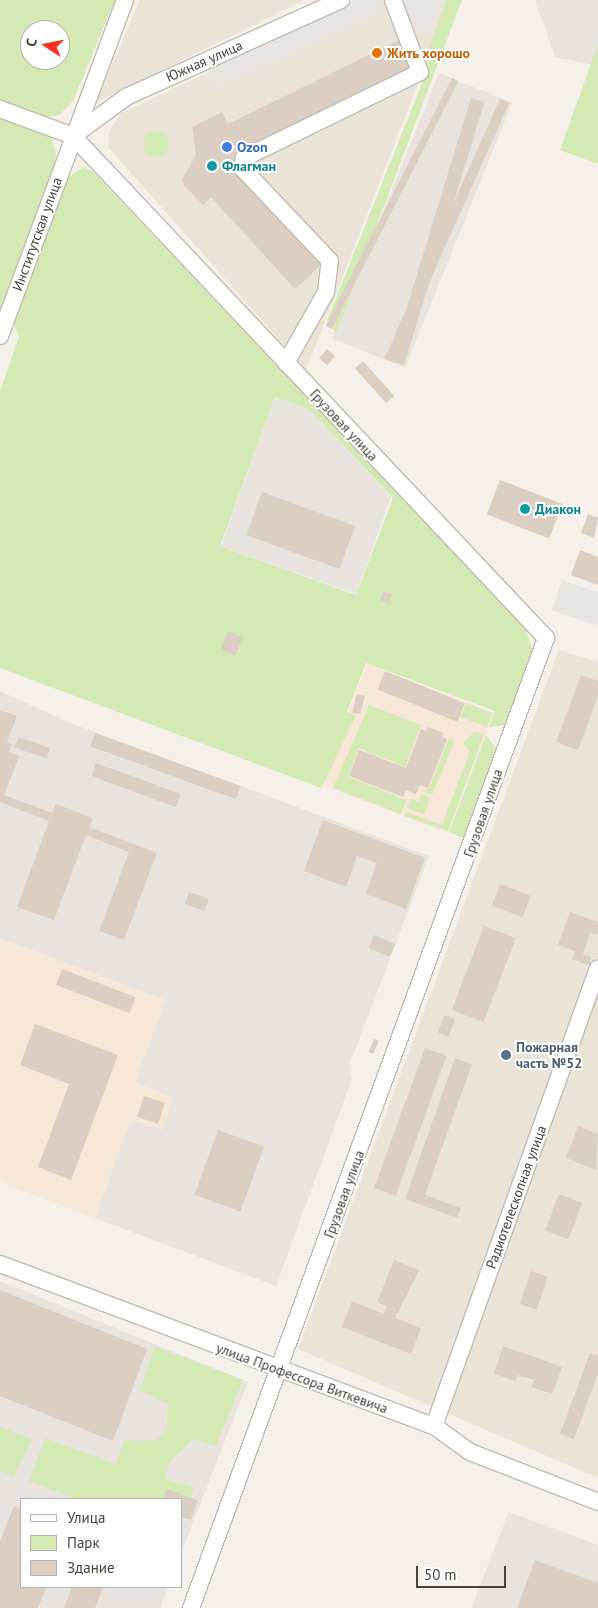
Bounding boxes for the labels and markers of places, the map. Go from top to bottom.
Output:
place label: Жить хорошо [387,45,470,61]
marker: Жить хорошо [371,47,383,59]
place label: Ozon [237,139,268,155]
marker: Ozon [221,141,233,153]
place label: Флагман [222,158,276,174]
marker: Флагман [206,160,218,172]
place label: Диакон [535,501,581,517]
marker: Диакон [519,503,531,515]
place label: Пожарная часть №52 [516,1039,583,1072]
marker: Пожарная часть №52 [500,1049,512,1061]

